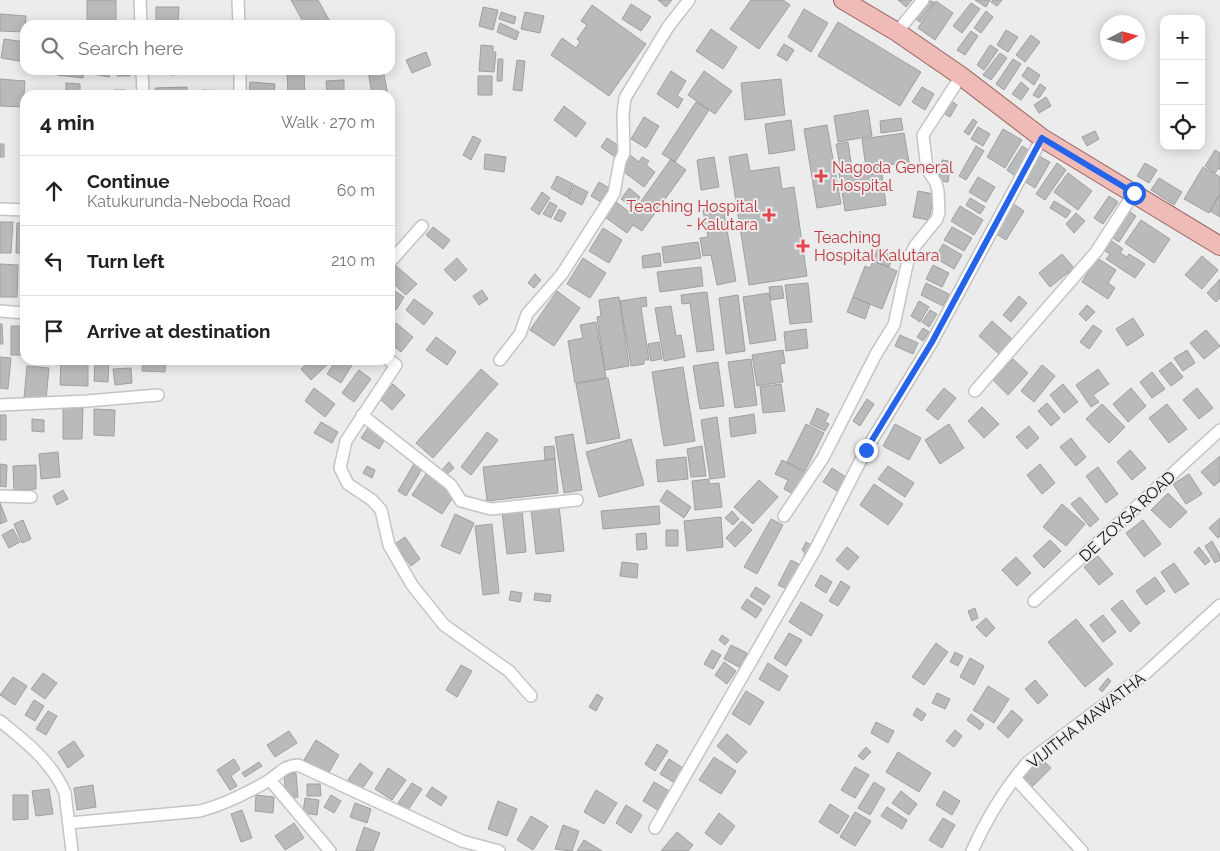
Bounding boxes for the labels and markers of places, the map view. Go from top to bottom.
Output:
place label: Nagoda General Hospital [832,158,954,195]
marker: Nagoda General Hospital [814,169,828,183]
place label: Teaching Hospital - Kalutara [626,197,759,234]
marker: Teaching Hospital - Kalutara [762,208,776,222]
place label: Teaching Hospital Kalutara [814,228,940,265]
marker: Teaching Hospital Kalutara [796,239,810,253]

